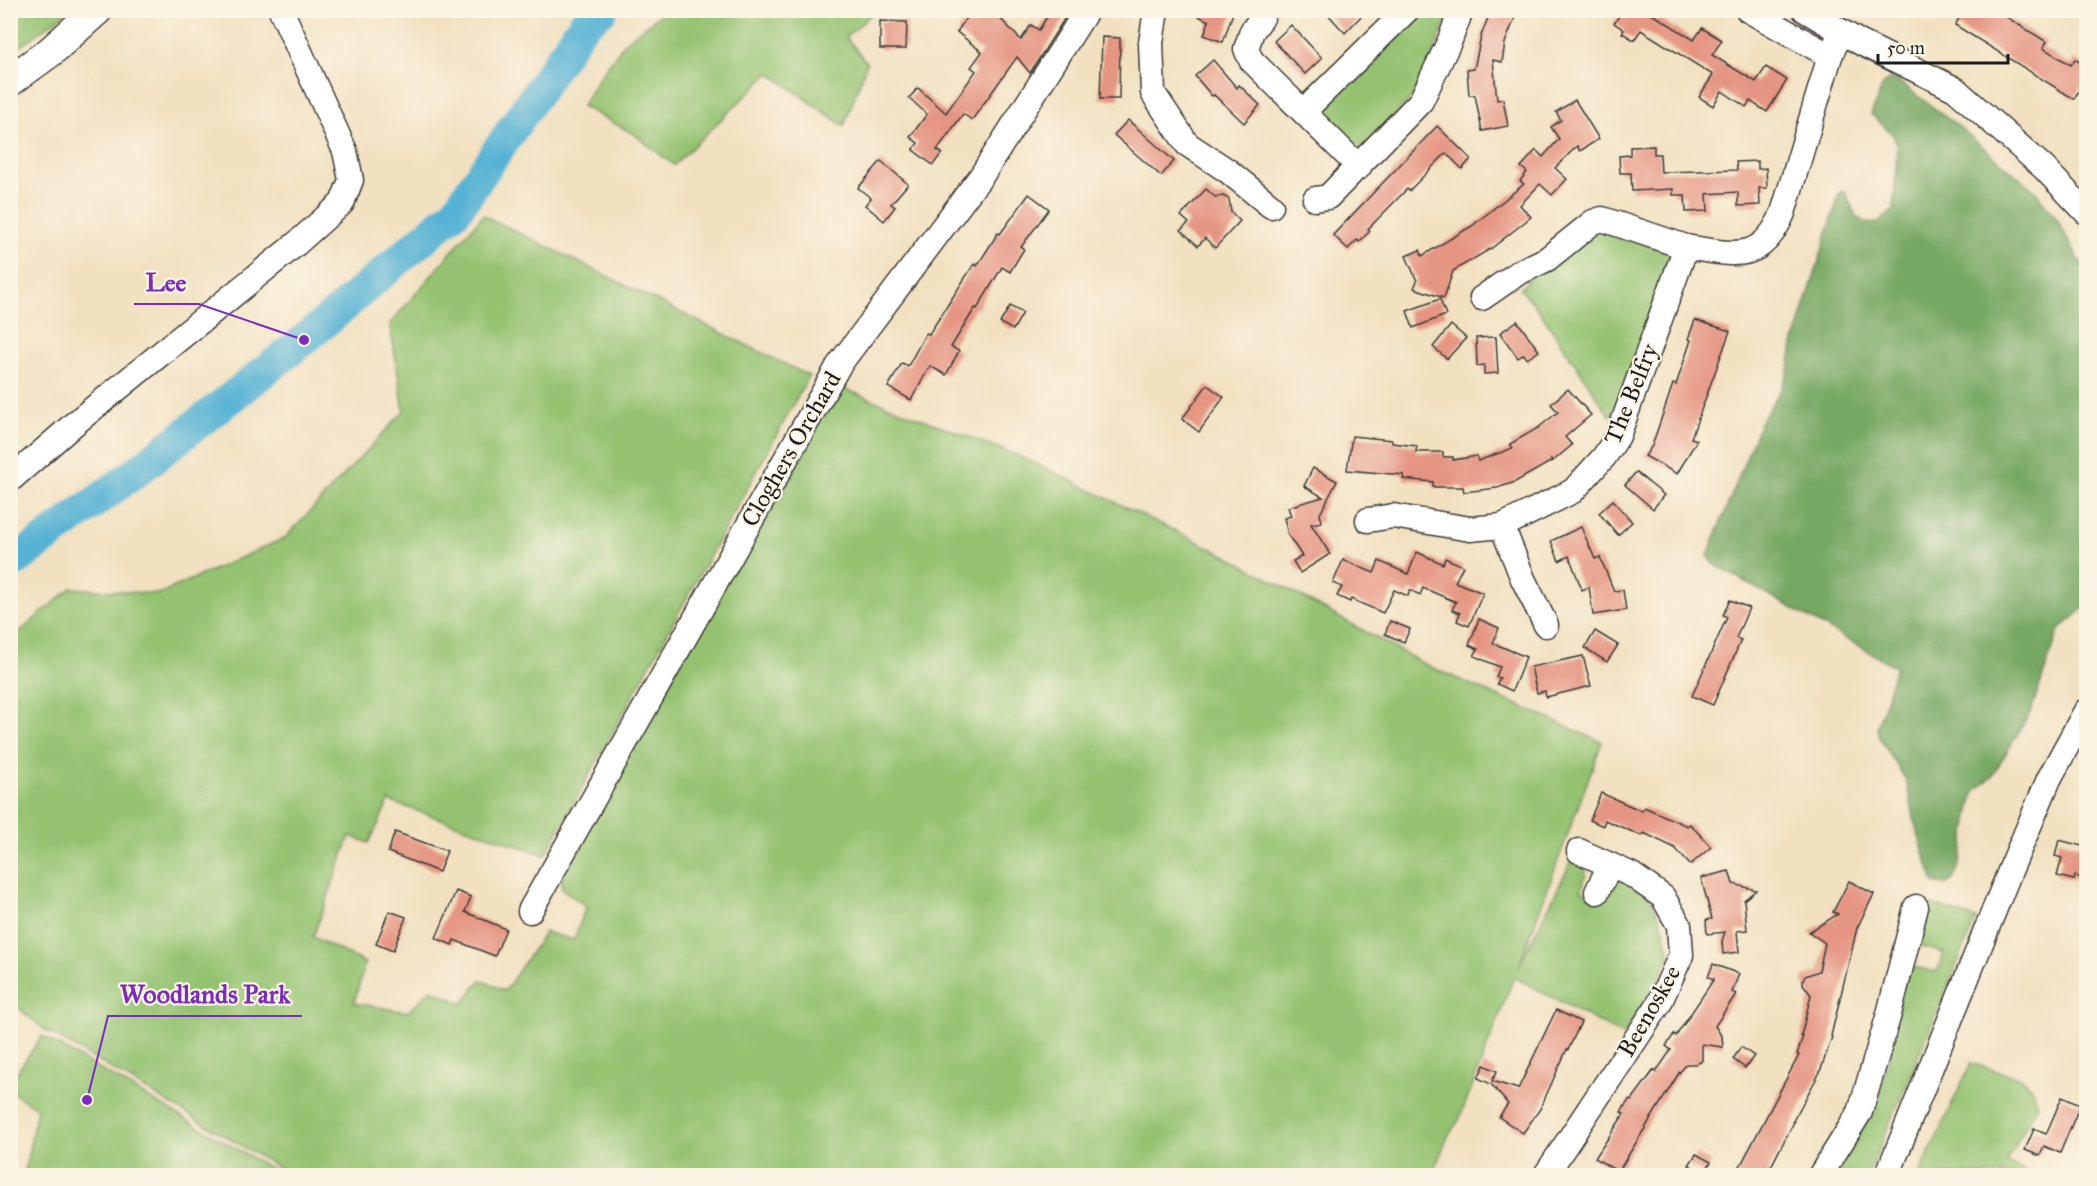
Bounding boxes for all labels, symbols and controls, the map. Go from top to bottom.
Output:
scale bar [1878,27,2008,65]
text: 50 m [1887,37,1925,59]
callout: Lee [134,260,199,304]
text: Lee [146,266,187,298]
street label: The Belfry [1597,339,1665,449]
street label: Cloghers Orchard [734,366,848,532]
street label: Beenoskee [1611,960,1687,1062]
callout: Woodlands Park [108,972,302,1016]
text: Woodlands Park [120,978,291,1010]

